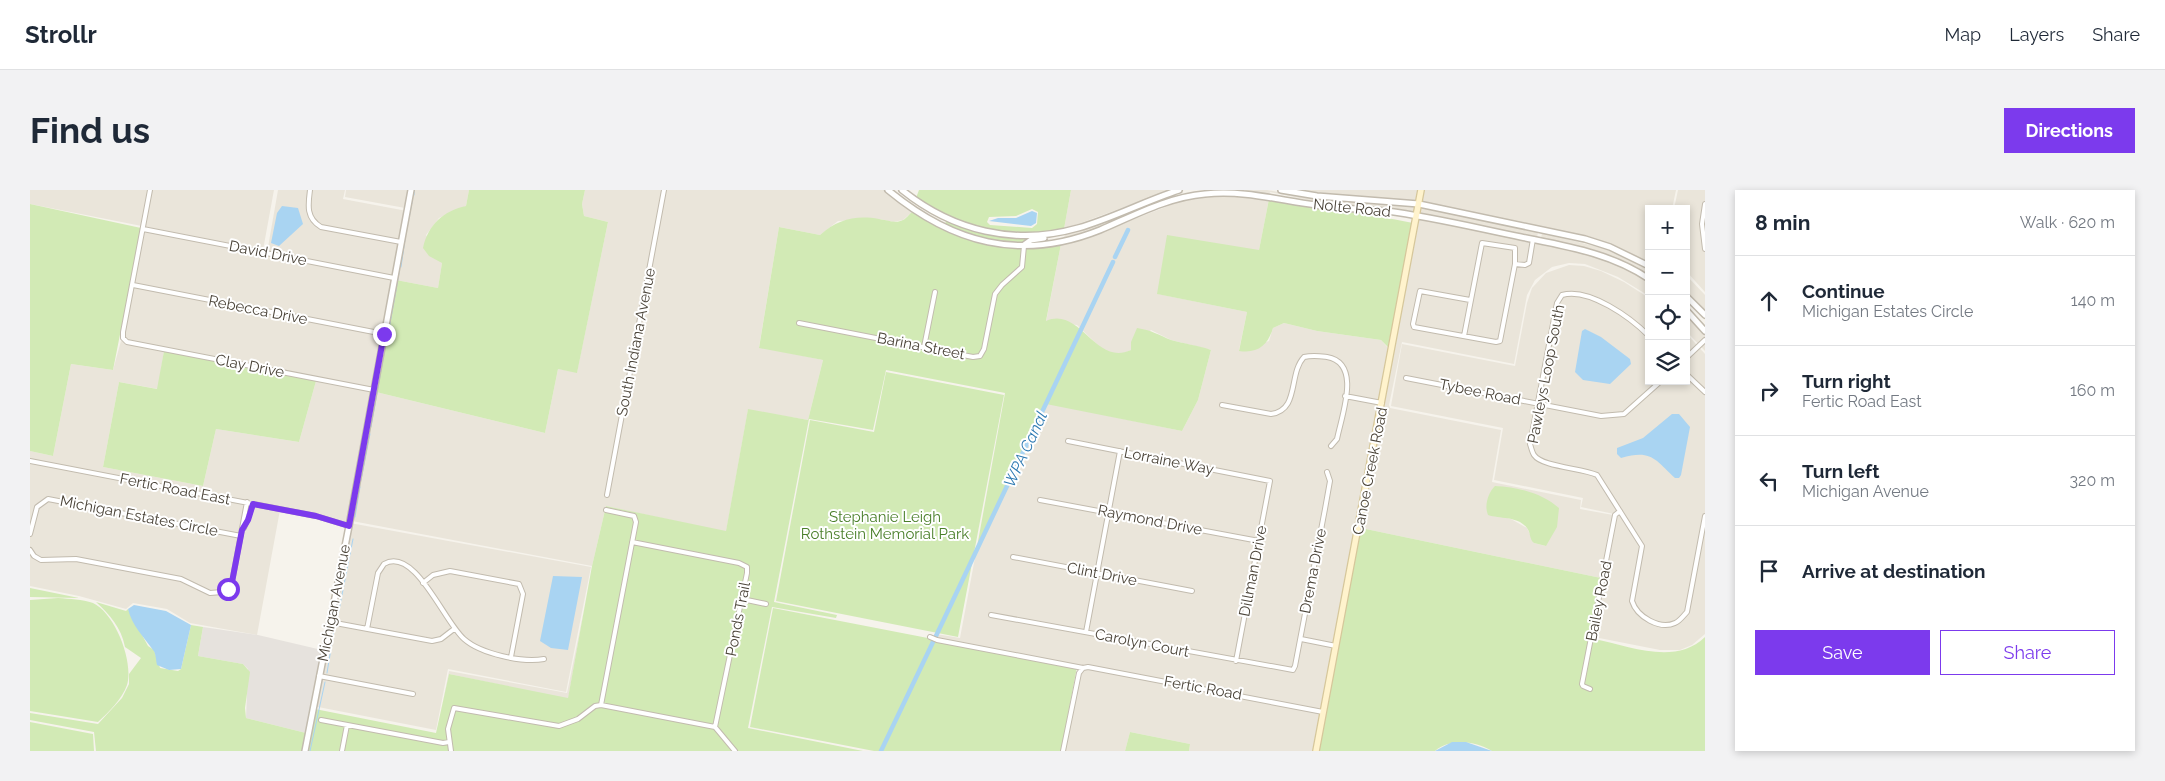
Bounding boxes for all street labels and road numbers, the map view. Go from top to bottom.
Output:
street label: Nolte Road [1312,195,1392,221]
street label: David Drive [228,237,309,269]
street label: South Indiana Avenue [613,266,659,418]
street label: Rebecca Drive [207,292,309,328]
street label: Pawleys Loop South [1524,303,1568,445]
street label: Barina Street [876,329,966,363]
street label: Clay Drive [214,351,286,382]
street label: Tybee Road [1438,375,1522,409]
street label: Canoe Creek Road [1349,406,1391,536]
street label: Lorraine Way [1122,443,1216,479]
street label: Fertic Road East [118,469,232,509]
street label: Michigan Estates Circle [58,492,220,540]
street label: Raymond Drive [1096,501,1204,539]
street label: Dillman Drive [1235,524,1271,618]
street label: Drema Drive [1296,527,1330,615]
street label: Michigan Avenue [314,543,354,663]
street label: Clint Drive [1065,558,1139,590]
street label: Bailey Road [1582,559,1616,643]
street label: Ponds Trail [722,579,754,658]
street label: Carolyn Court [1093,625,1191,661]
street label: Fertic Road [1163,672,1243,704]

